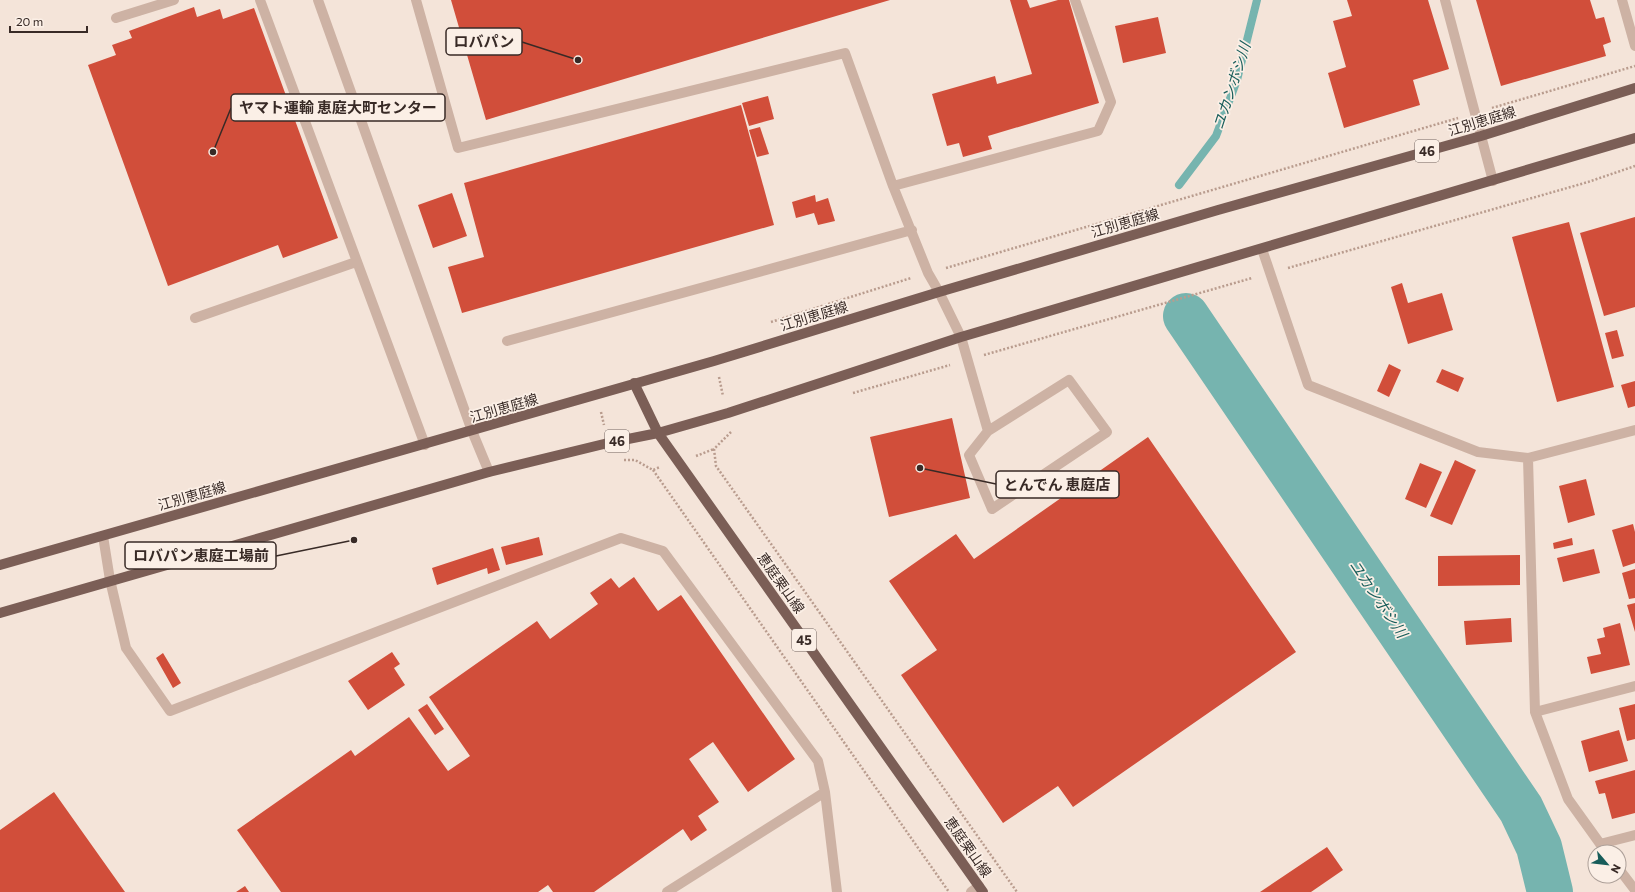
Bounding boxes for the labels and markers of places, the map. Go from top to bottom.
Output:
callout: ロバパン [446,28,522,55]
callout: ヤマト運輸 恵庭大町センター [231,94,445,121]
callout: とんでん 恵庭店 [996,471,1119,498]
callout: ロバパン恵庭工場前 [125,542,276,569]

